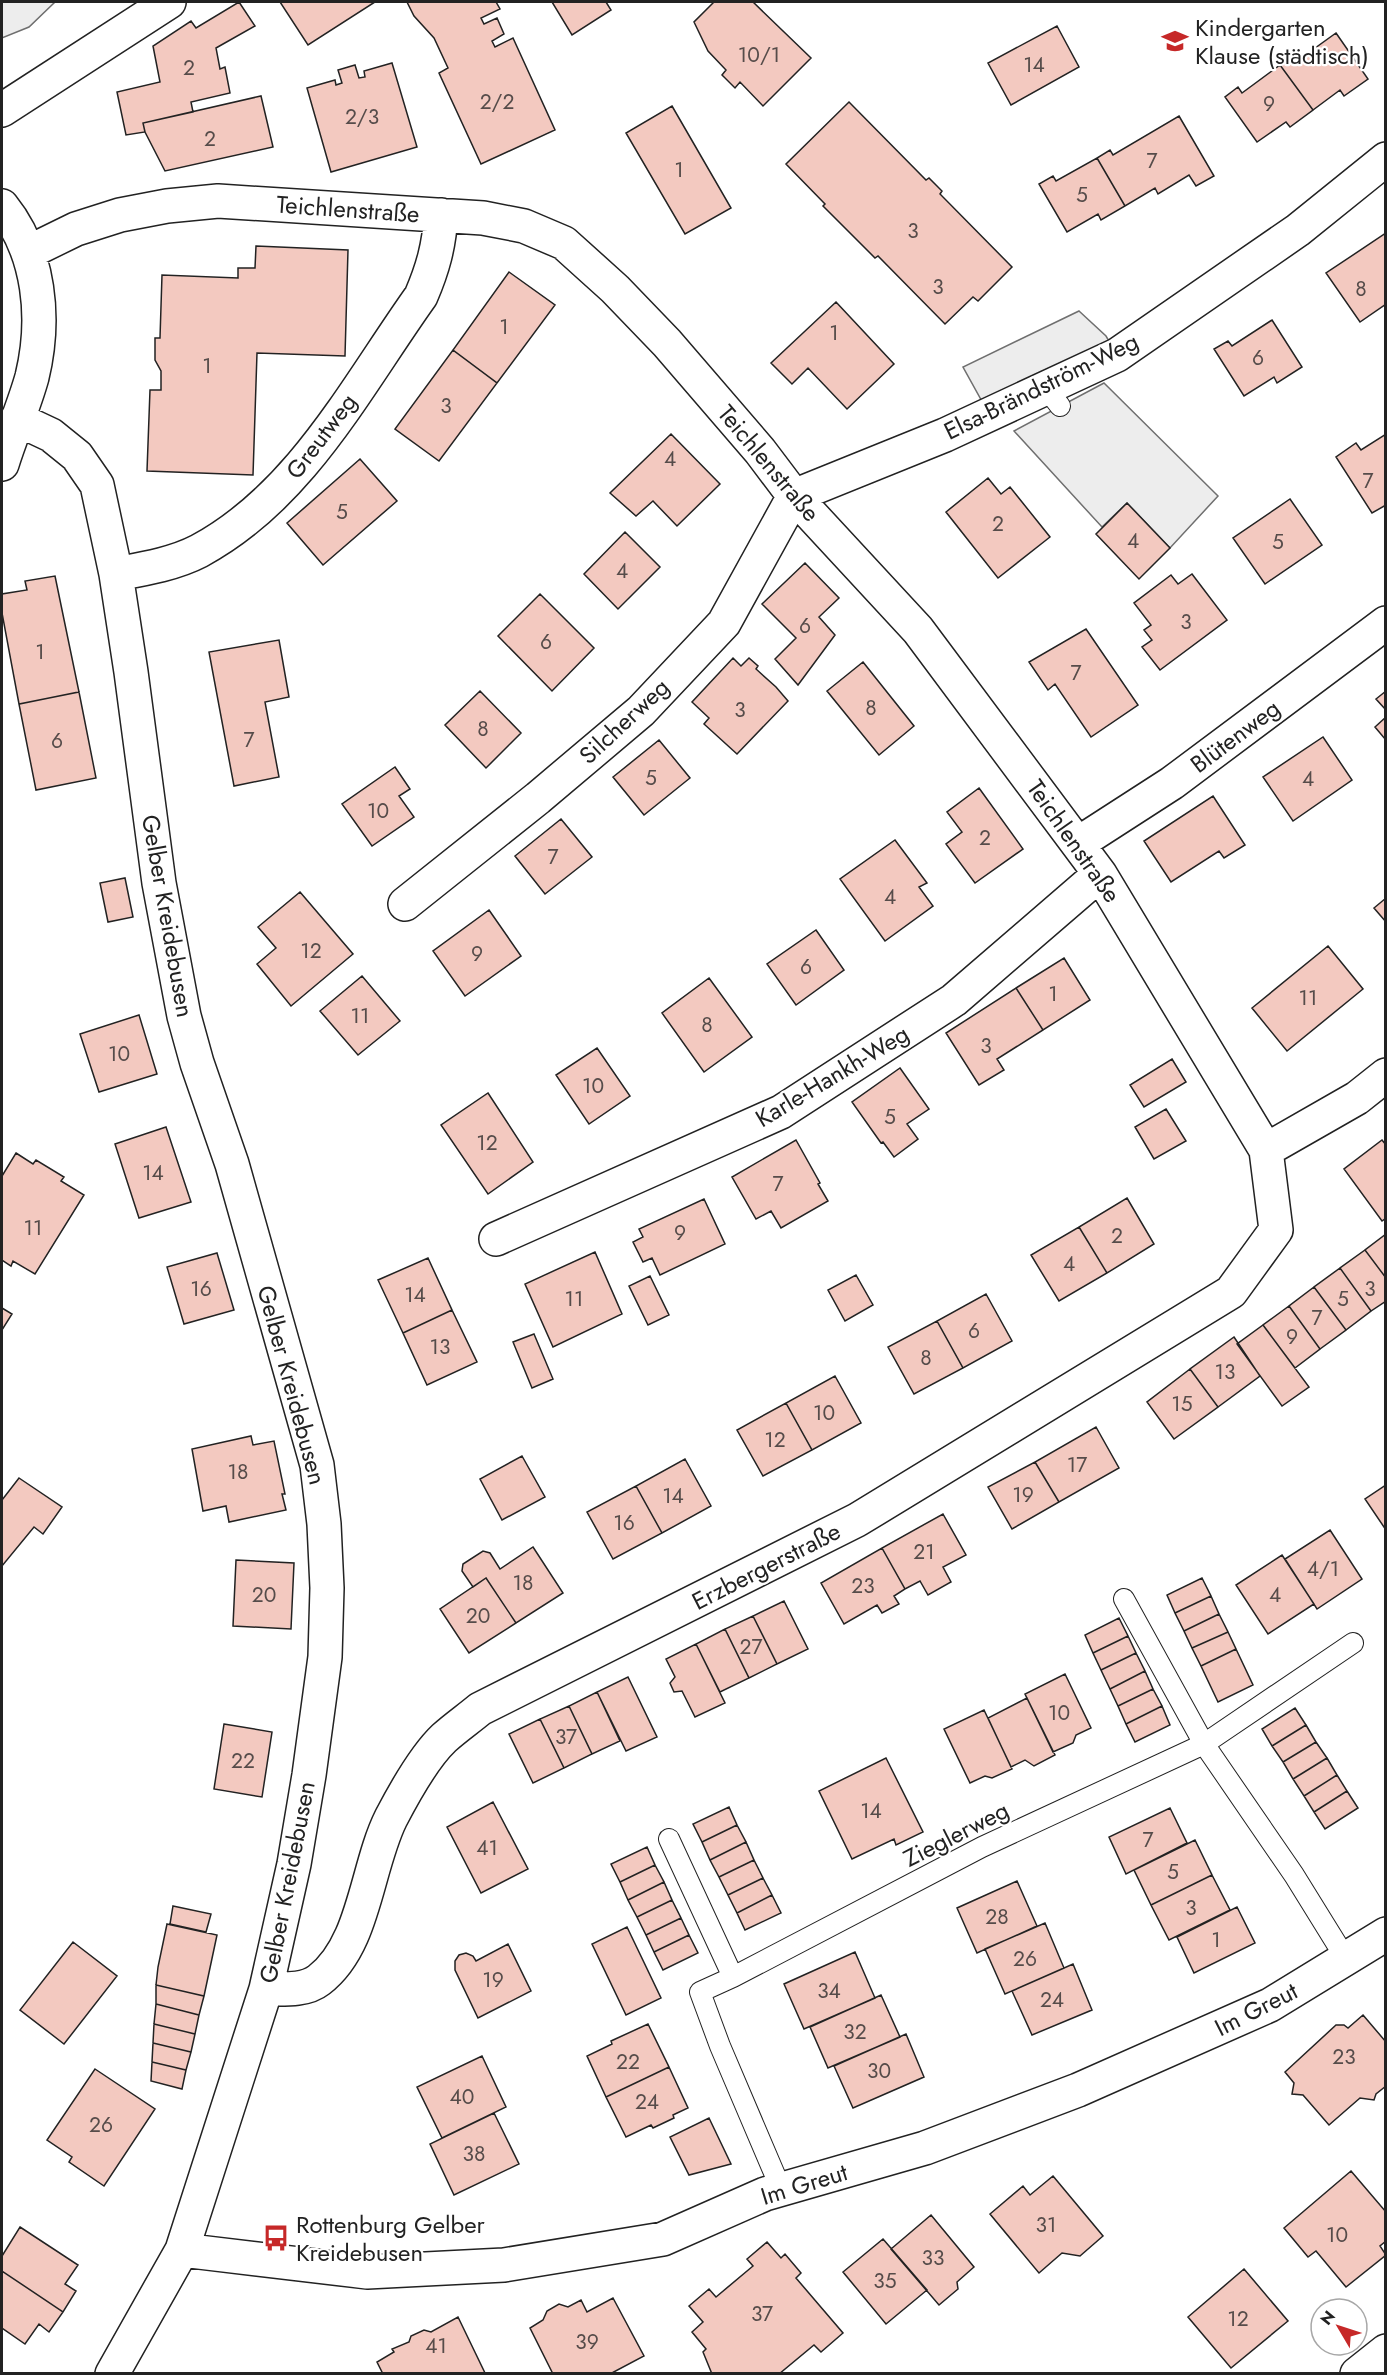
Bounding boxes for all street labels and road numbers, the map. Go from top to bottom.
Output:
street label: Teichlenstraße [275,187,421,231]
street label: Elsa-Brändström-Weg [938,324,1144,448]
street label: Greutweg [277,386,365,486]
street label: Teichlenstraße [710,397,828,529]
street label: Silcherweg [571,670,677,772]
street label: Blütenweg [1183,691,1287,781]
street label: Teichlenstraße [1019,772,1129,910]
street label: Gelber Kreidebusen [133,812,203,1020]
street label: Karle-Hankh-Weg [749,1016,915,1136]
street label: Gelber Kreidebusen [249,1281,335,1489]
street label: Erzbergerstraße [686,1514,846,1618]
street label: Gelber Kreidebusen [250,1778,324,1986]
street label: Zieglerweg [897,1792,1015,1876]
street label: Im Greut [1208,1973,1304,2045]
street label: Im Greut [756,2154,852,2214]

